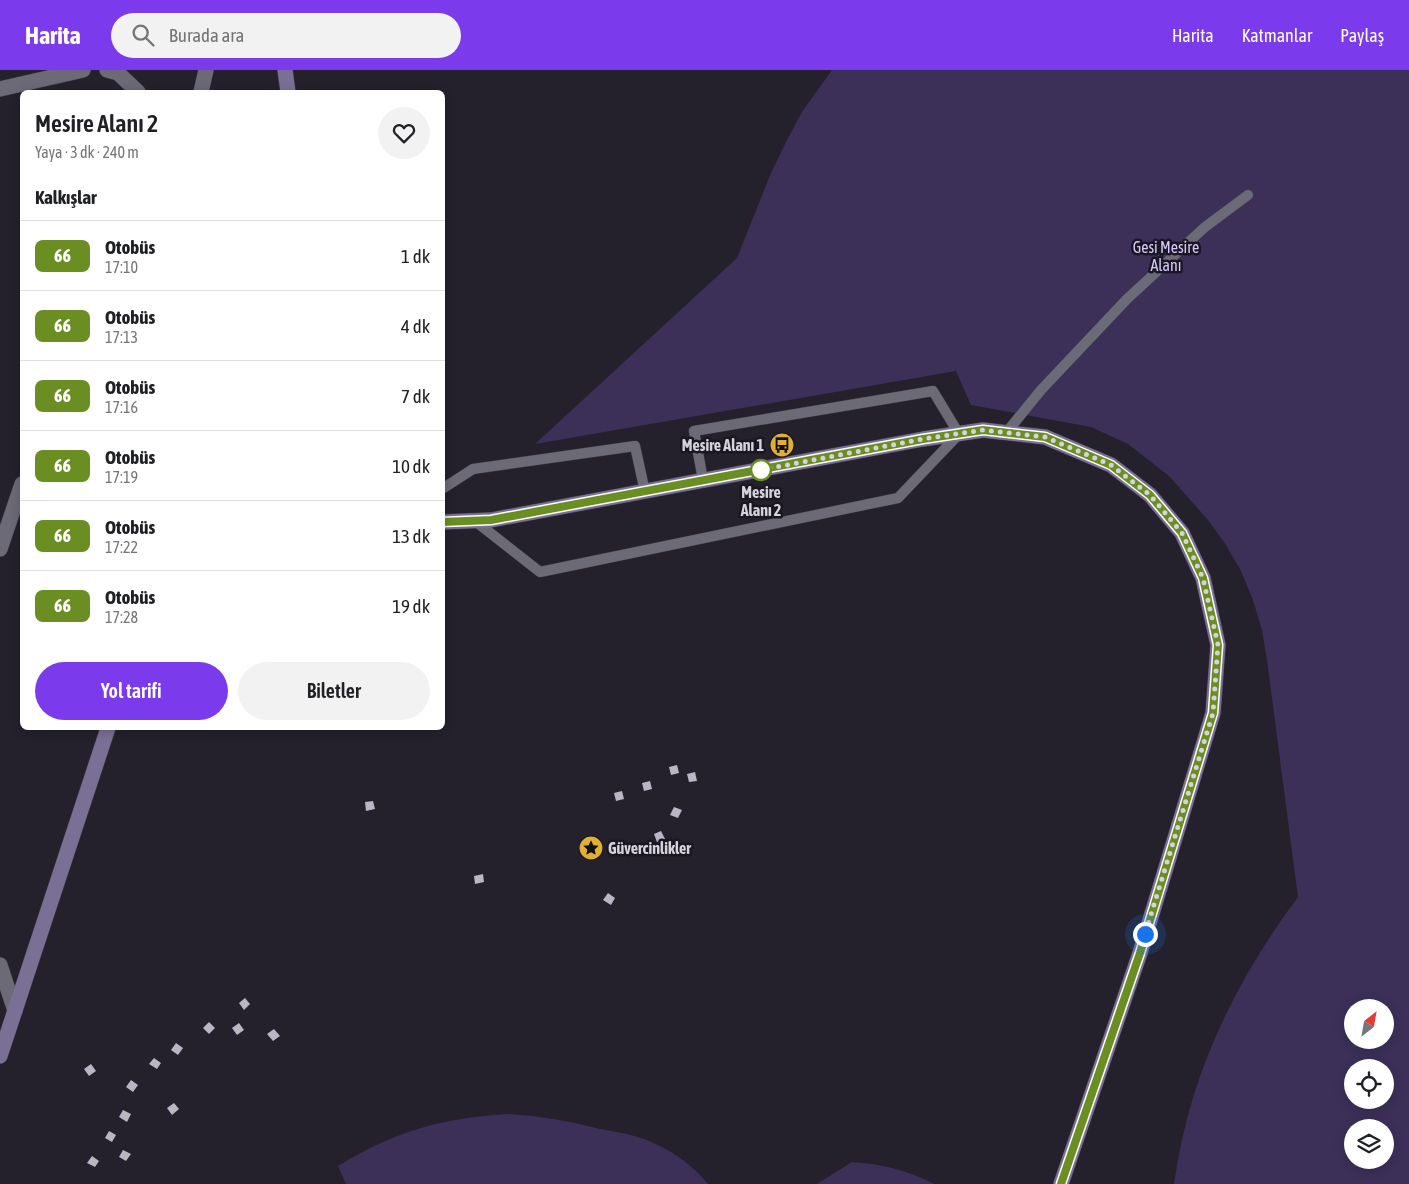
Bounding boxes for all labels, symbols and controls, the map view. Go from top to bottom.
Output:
search box [111,13,461,58]
icon: search [129,21,157,49]
text: Harita [25,22,81,49]
text: Burada ara [169,24,244,46]
text: Harita [1172,25,1214,46]
text: Katmanlar [1242,25,1312,46]
text: Paylaş [1340,25,1384,46]
button: heart [378,107,430,159]
text: Mesire Alanı 2 [35,110,158,137]
text: Yaya · 3 dk · 240 m [35,143,139,161]
text: Kalkışlar [35,186,97,208]
text: Otobüs [105,236,155,258]
park label: Gesi Mesire Alanı [1133,238,1199,274]
text: 66 [54,245,71,266]
text: 1 dk [401,245,430,267]
text: 17:10 [105,258,138,276]
text: Otobüs [105,306,155,328]
text: 66 [54,315,71,336]
text: 4 dk [401,315,430,337]
text: 17:13 [105,328,138,346]
text: Otobüs [105,376,155,398]
text: 66 [54,385,71,406]
text: 7 dk [401,385,430,407]
text: 17:16 [105,398,138,416]
bus stop icon: Mesire Alanı 1 [769,432,795,458]
place label: Mesire Alanı 1 [682,436,764,454]
text: Otobüs [105,446,155,468]
text: 66 [54,455,71,476]
text: 10 dk [392,455,430,477]
marker: Mesire Alanı 2 [750,459,772,481]
text: 17:19 [105,468,138,486]
place label: Mesire Alanı 2 [740,483,781,519]
text: Otobüs [105,516,155,538]
text: 66 [54,525,71,546]
text: 13 dk [392,525,430,547]
text: 17:22 [105,538,138,556]
text: Otobüs [105,586,155,608]
text: 66 [54,595,71,616]
text: 19 dk [392,595,430,617]
text: 17:28 [105,608,138,626]
button: Yol tarifi [35,662,228,720]
button: Biletler [238,662,430,720]
place icon: Güvercinlikler [578,835,604,861]
place label: Güvercinlikler [608,839,691,857]
your location [1133,922,1158,947]
north arrow [1344,999,1394,1049]
map controls [1344,999,1394,1169]
button: locate [1344,1059,1394,1109]
button: layers [1344,1119,1394,1169]

